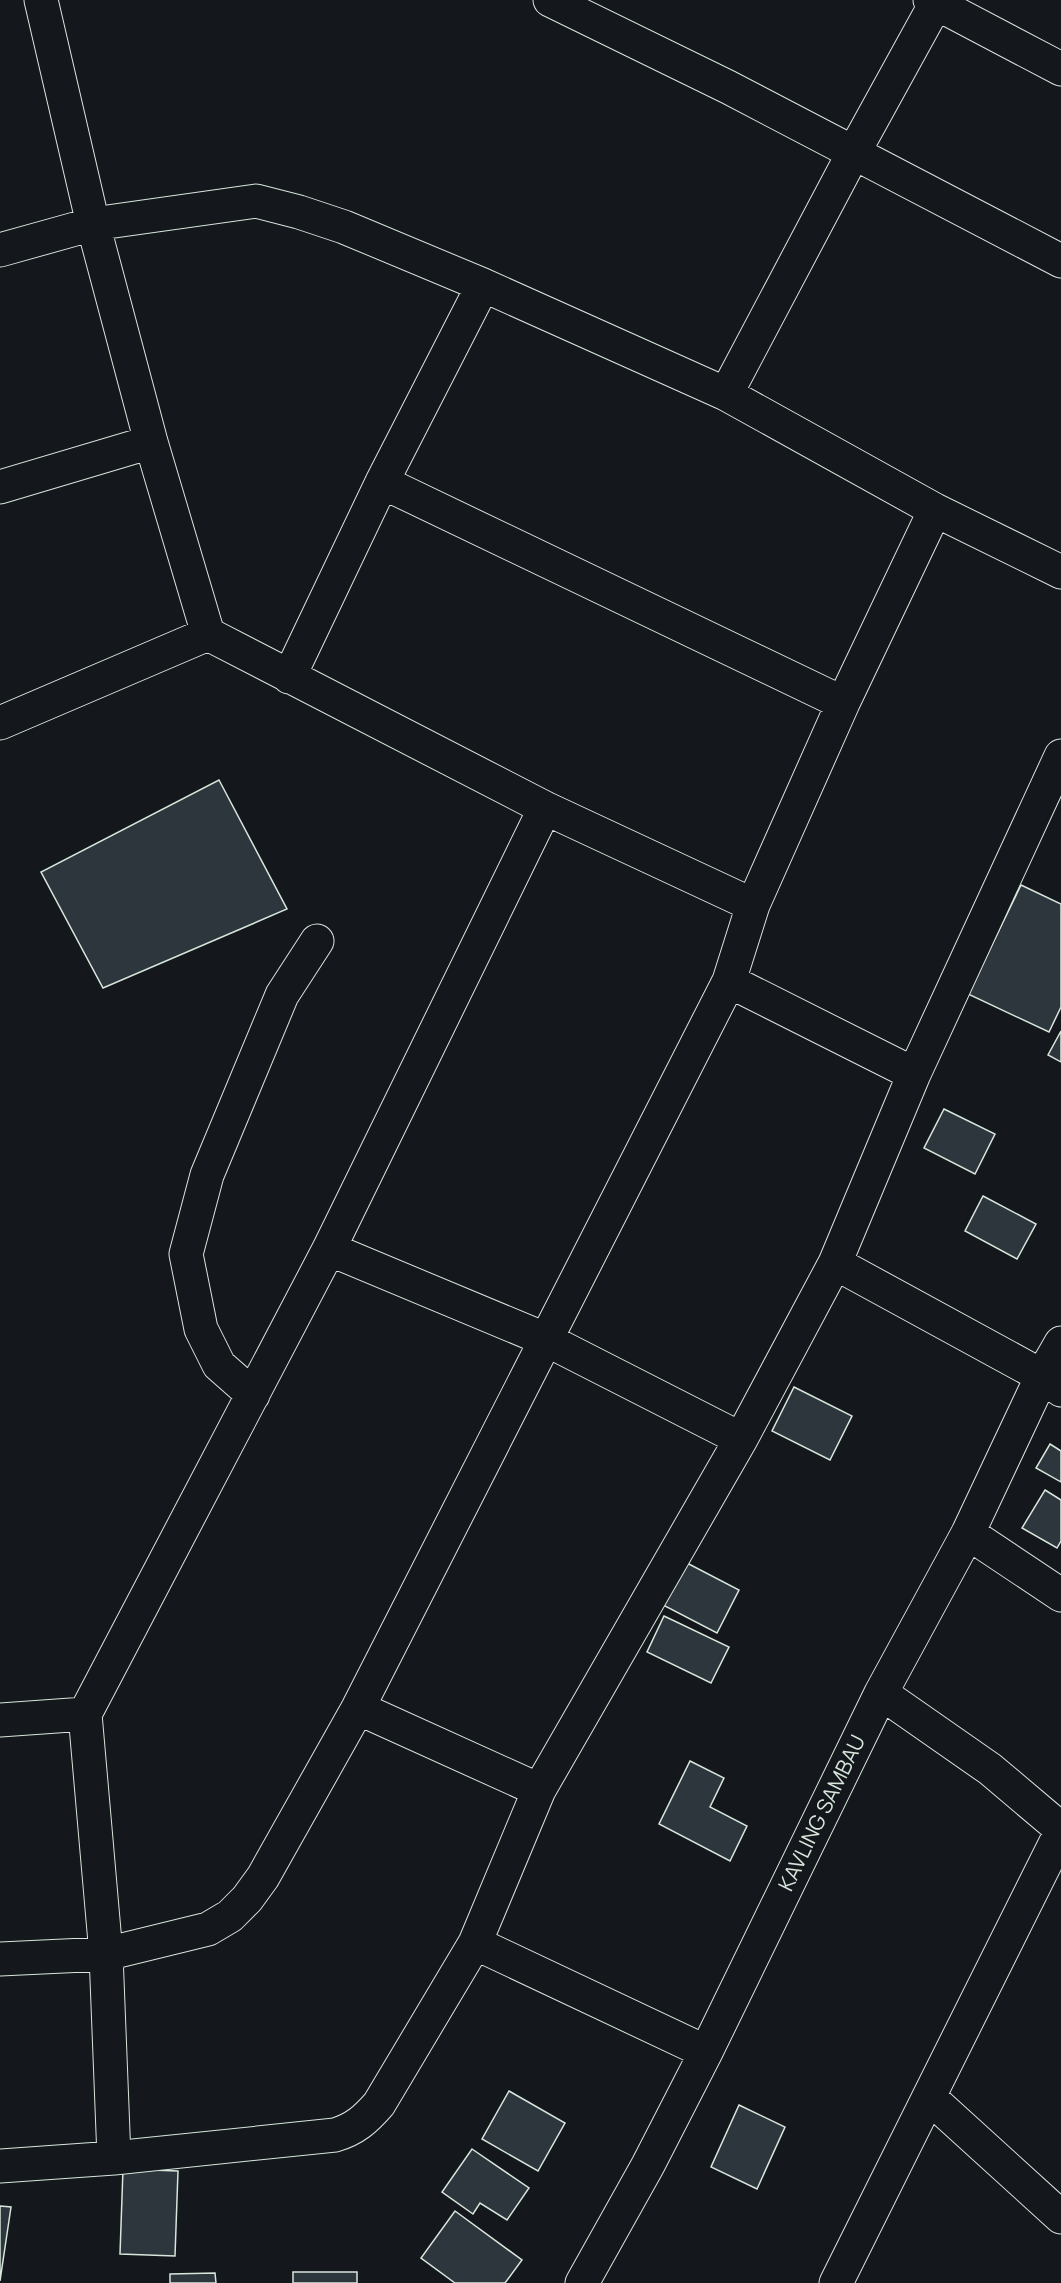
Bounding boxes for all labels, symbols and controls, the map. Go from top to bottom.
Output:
street label: KAVLING SAMBAU [771,1730,871,1895]

